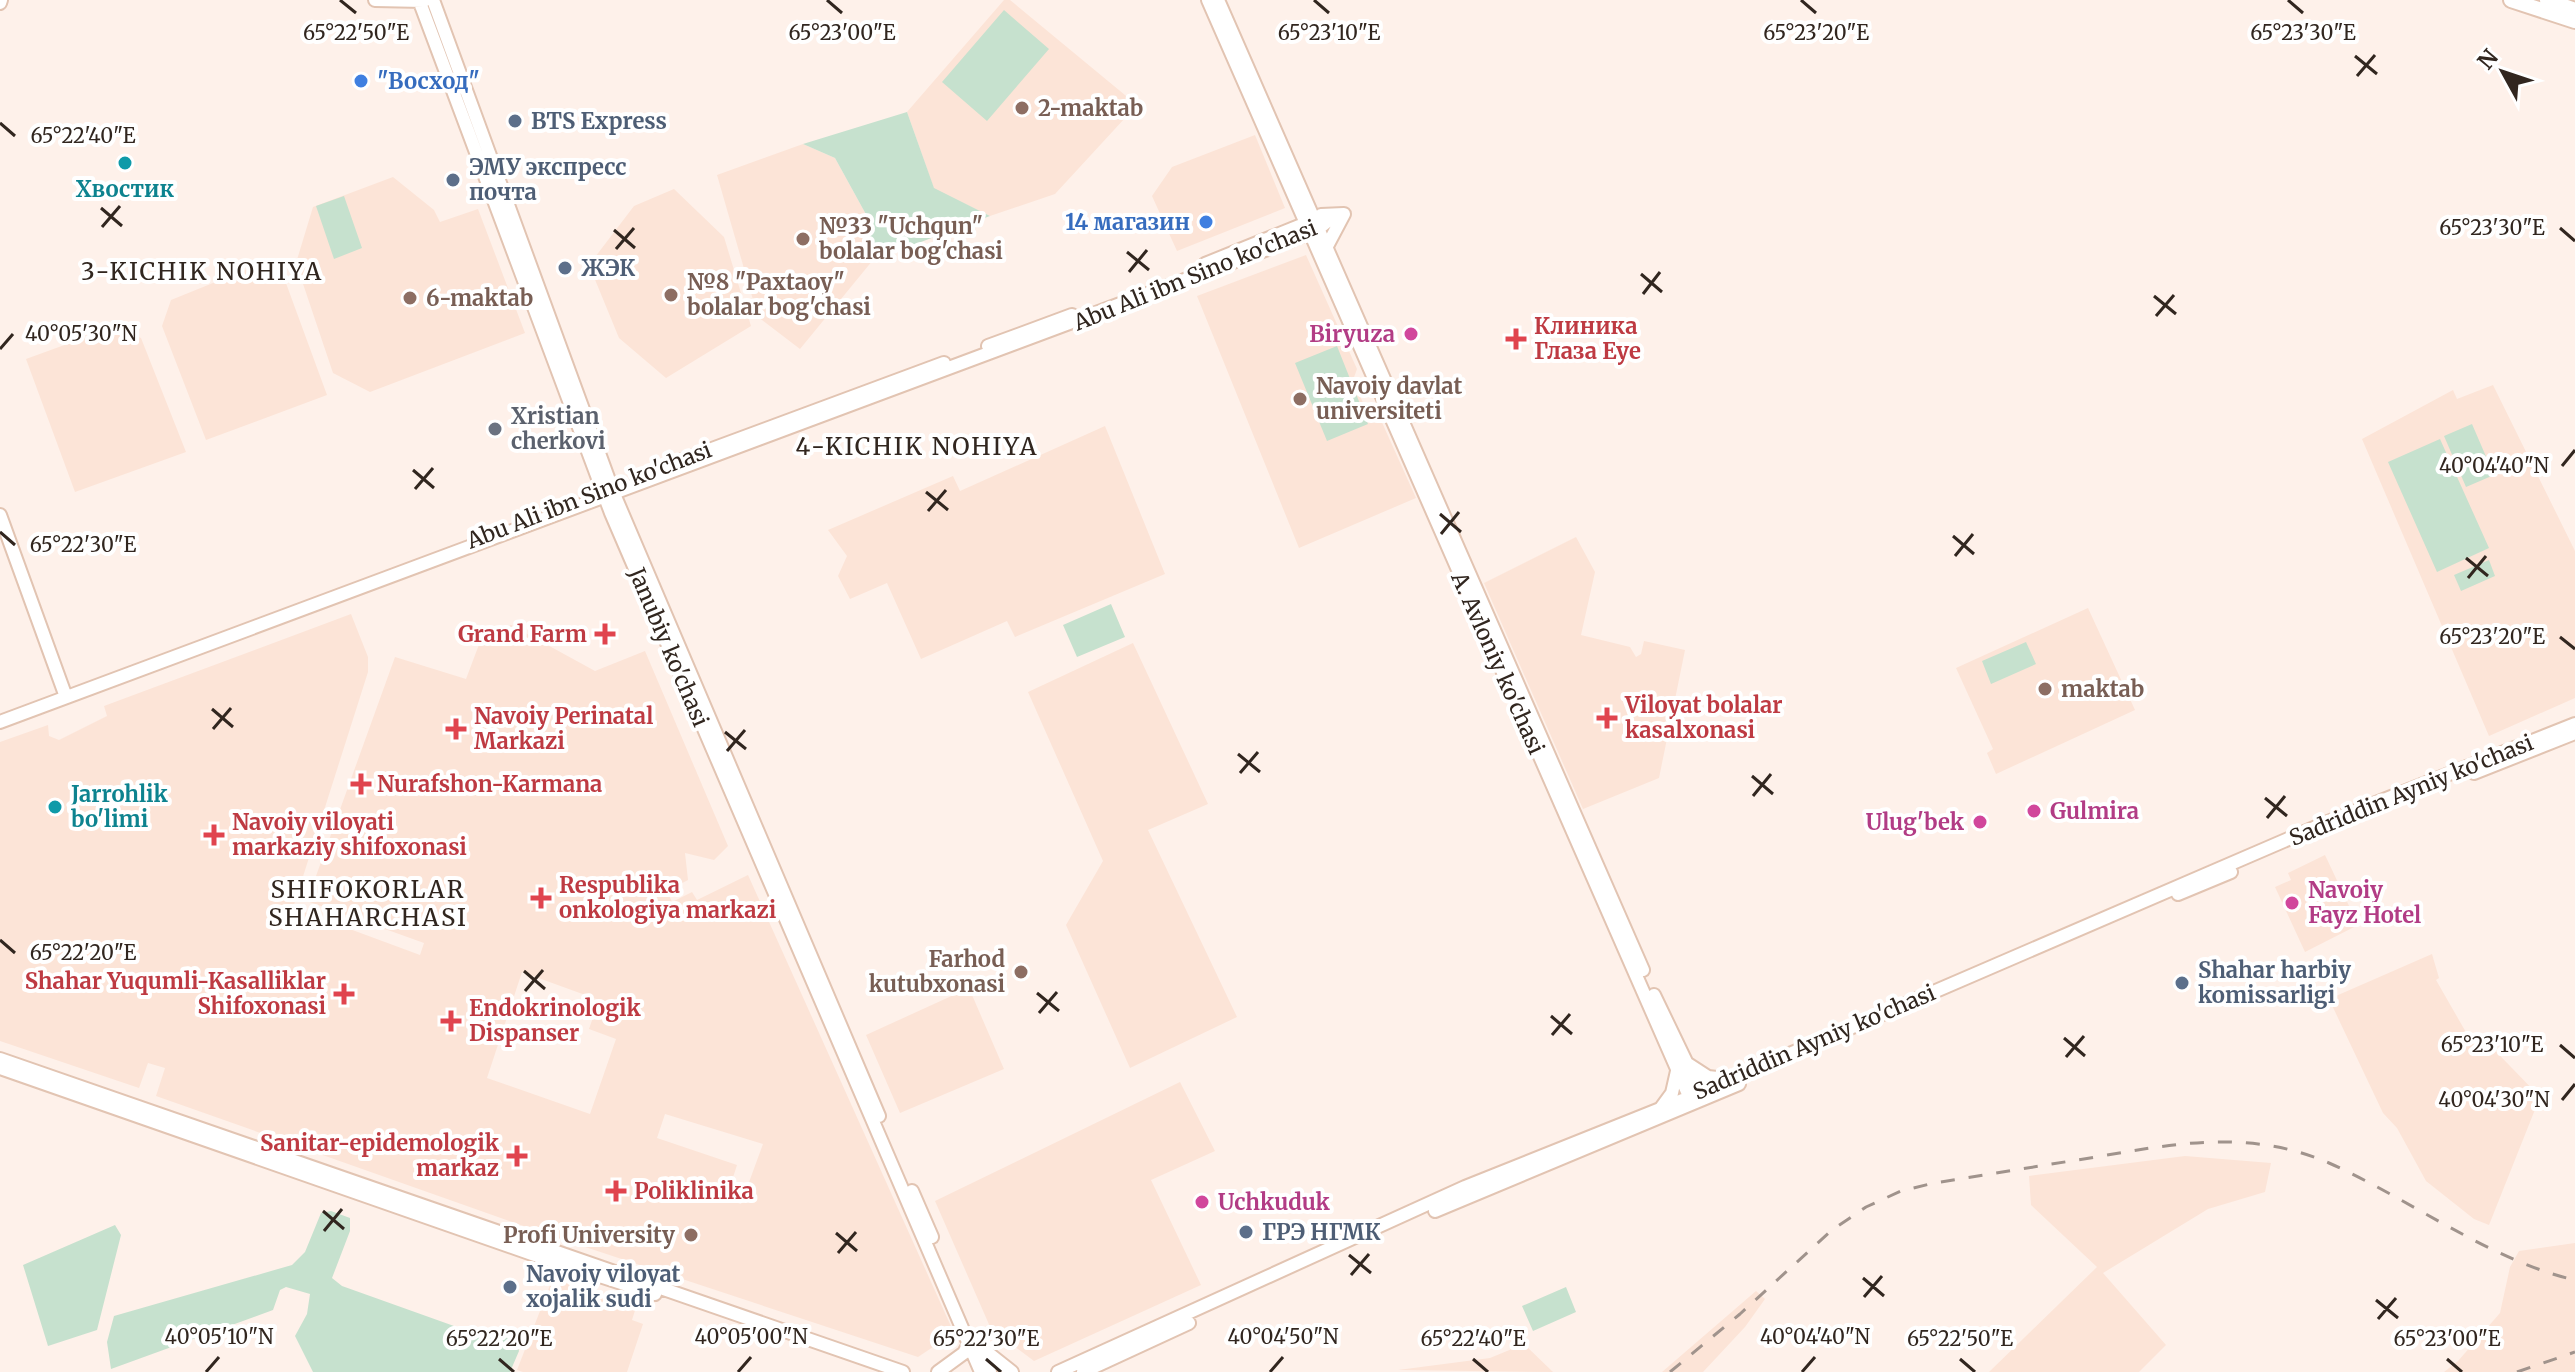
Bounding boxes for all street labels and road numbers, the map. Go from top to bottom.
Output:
street label: Abu Ali ibn Sino ko'chasi [1068,213,1321,337]
street label: Abu Ali ibn Sino ko'chasi [462,435,715,555]
street label: Janubiy ko'chasi [623,563,715,731]
street label: A. Avloniy ko'chasi [1445,567,1551,758]
street label: Sadriddin Ayniy ko'chasi [2285,728,2537,852]
street label: Sadriddin Ayniy ko'chasi [1689,978,1939,1106]

